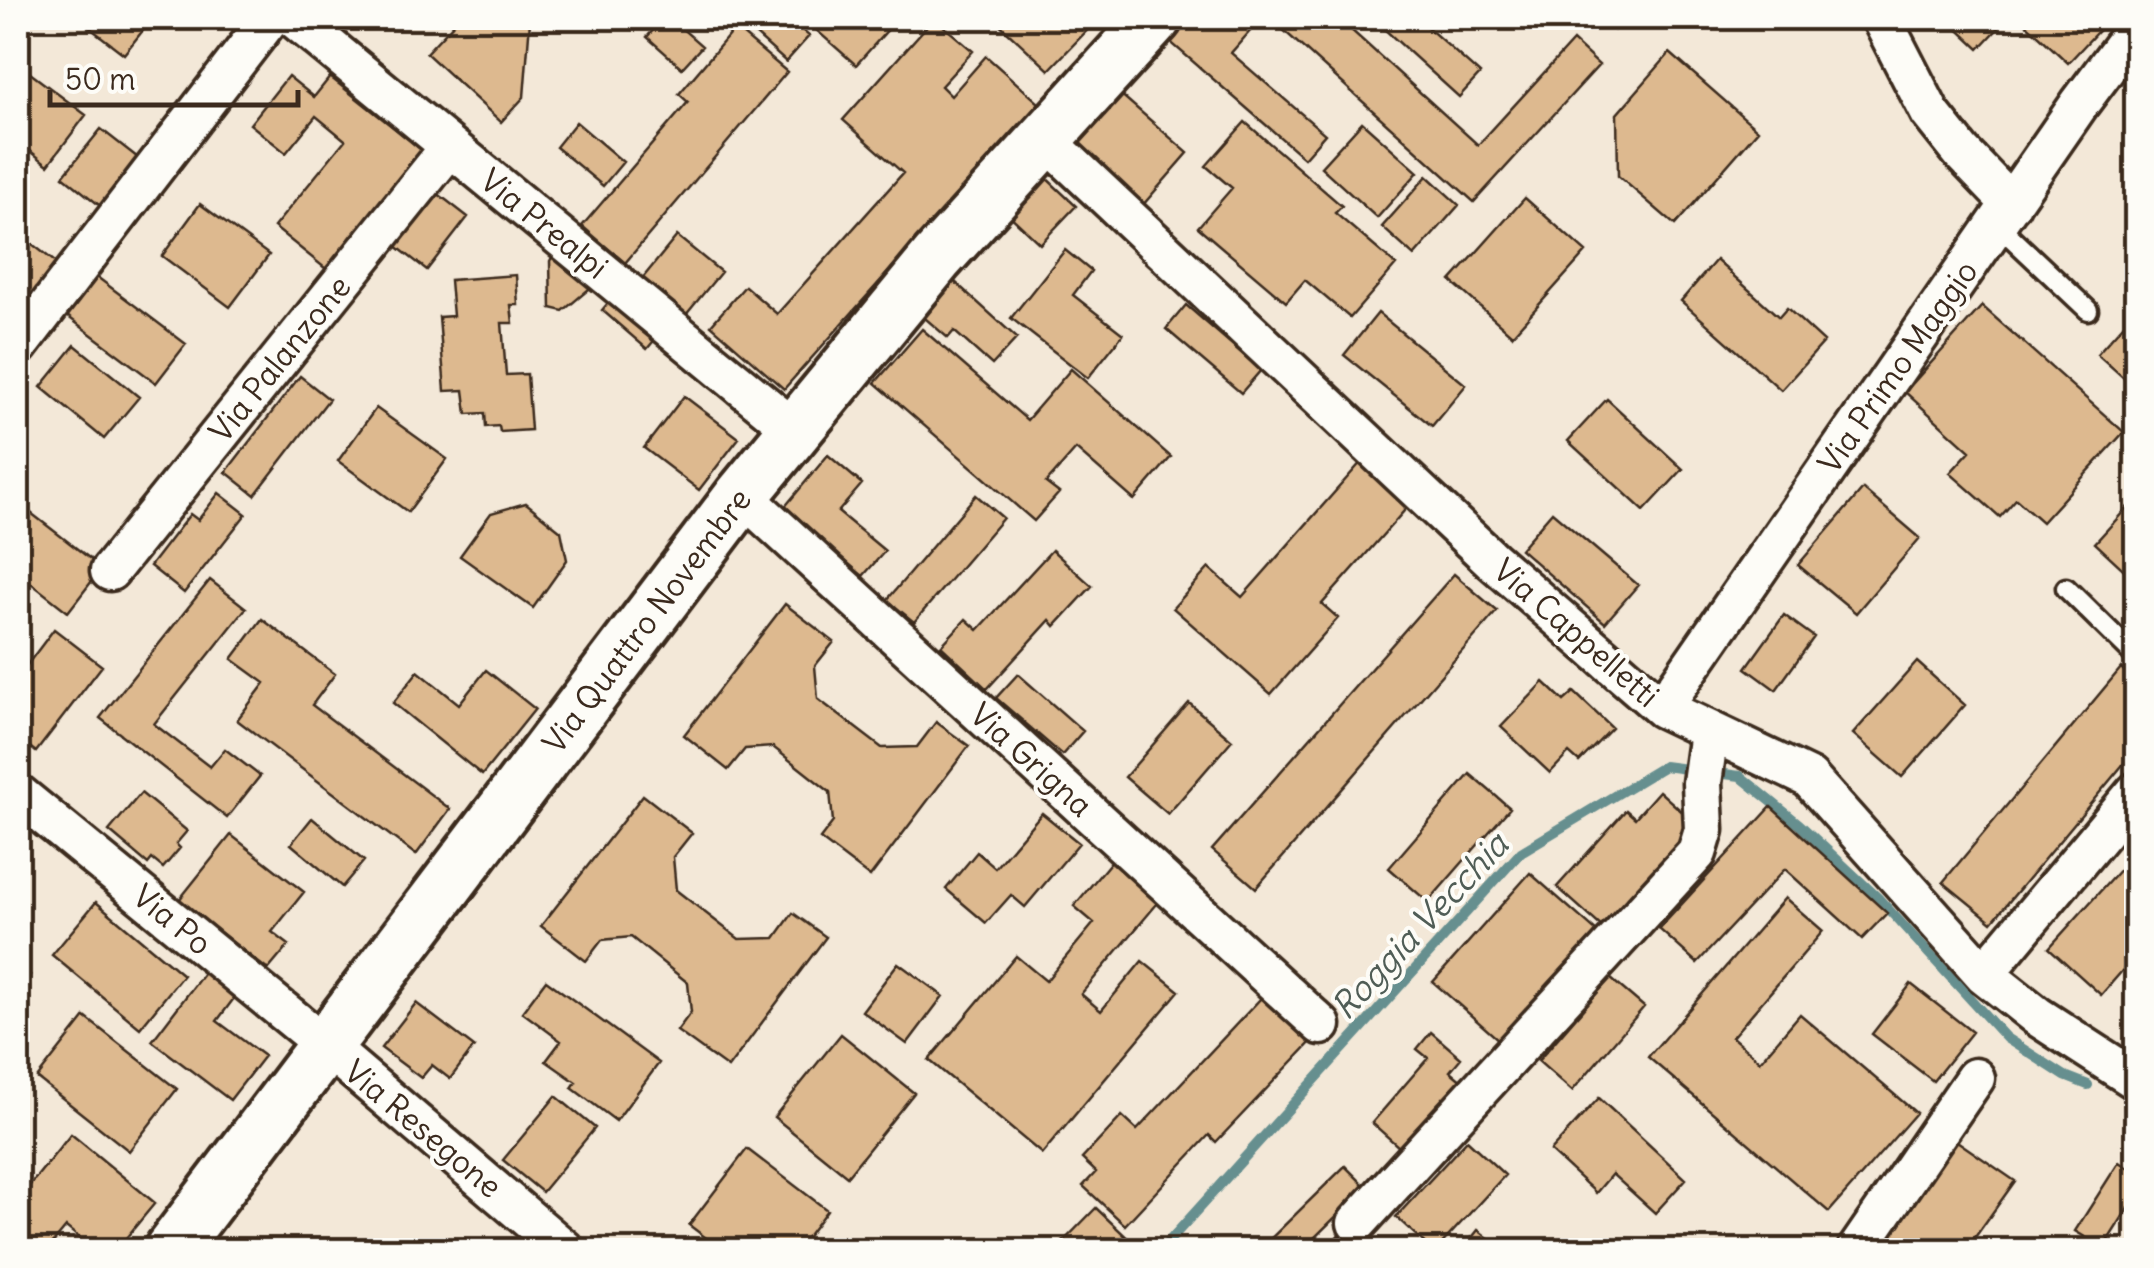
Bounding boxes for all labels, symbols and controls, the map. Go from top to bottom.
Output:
scale bar [50,45,298,107]
text: 50 m [65,60,135,98]
street label: Via Prealpi [472,160,616,288]
street label: Via Primo Maggio [1809,252,1986,481]
street label: Via Palanzone [200,267,359,450]
street label: Via Quattro Novembre [533,480,760,761]
street label: Via Cappelletti [1485,550,1668,716]
street label: Via Grigna [961,694,1101,825]
water label: Roggia Vecchia [1321,821,1518,1028]
street label: Via Po [125,875,220,964]
street label: Via Resegone [336,1051,511,1206]

